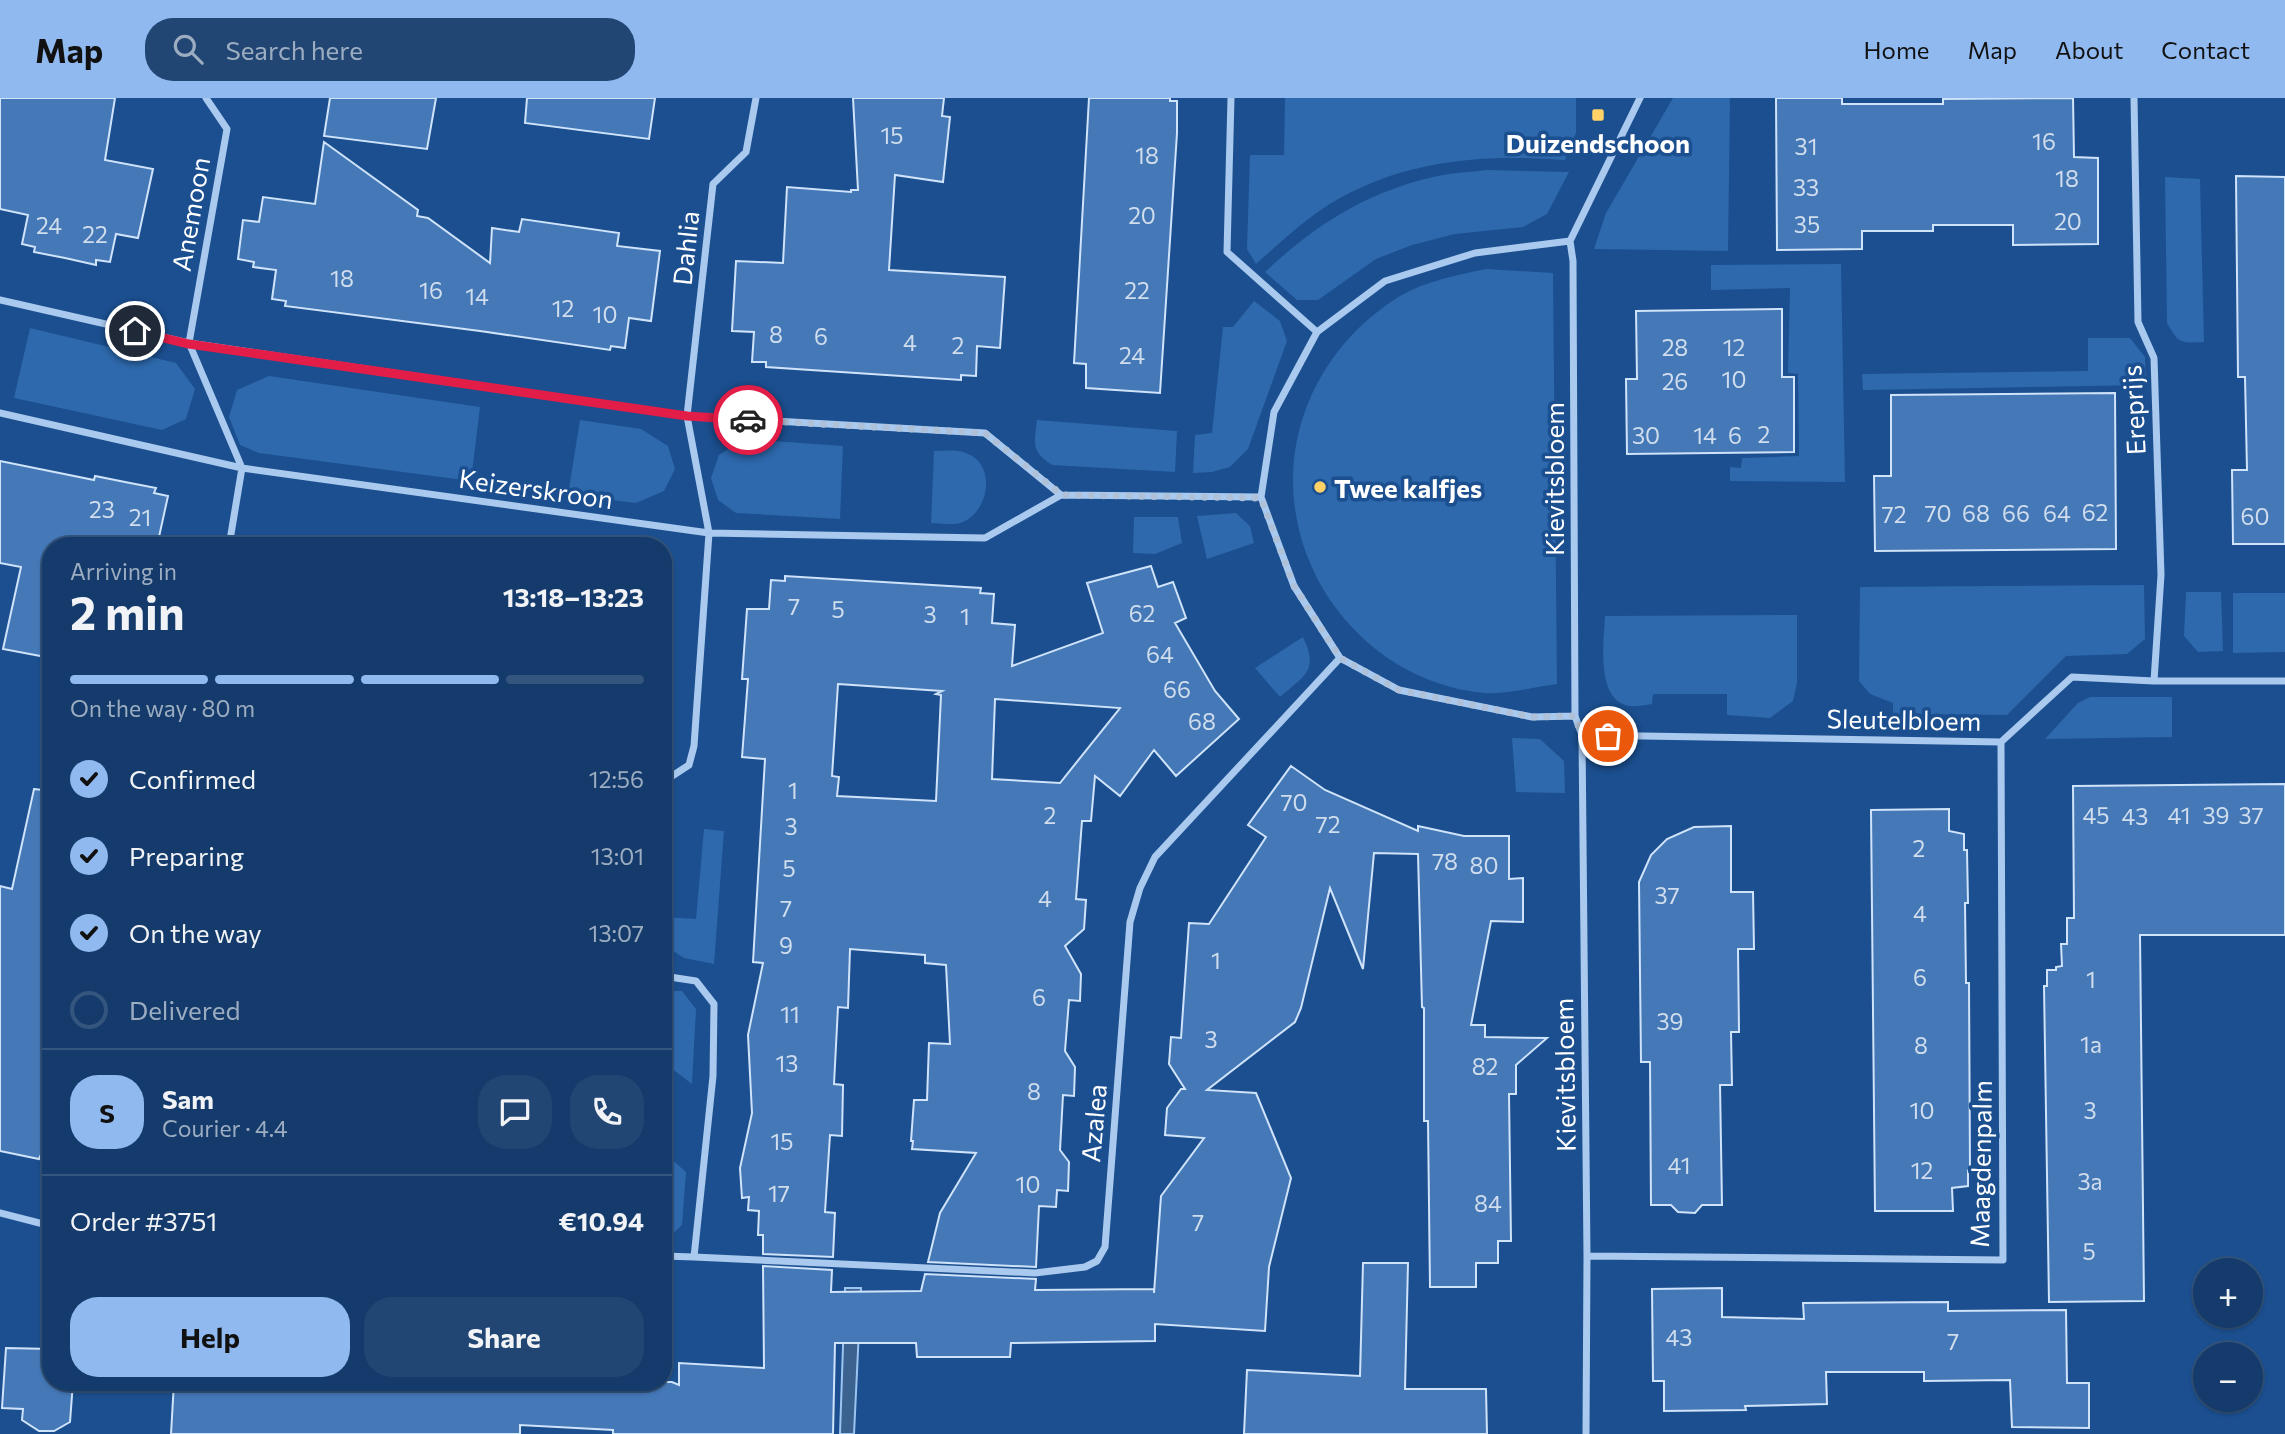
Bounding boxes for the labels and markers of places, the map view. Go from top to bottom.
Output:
marker: Duizendschoon [1590,107,1606,123]
place label: Duizendschoon [1506,127,1690,158]
pin [105,301,165,361]
place label: Twee kalfjes [1334,472,1482,503]
marker: Twee kalfjes [1312,479,1328,495]
pin [1578,706,1638,766]

